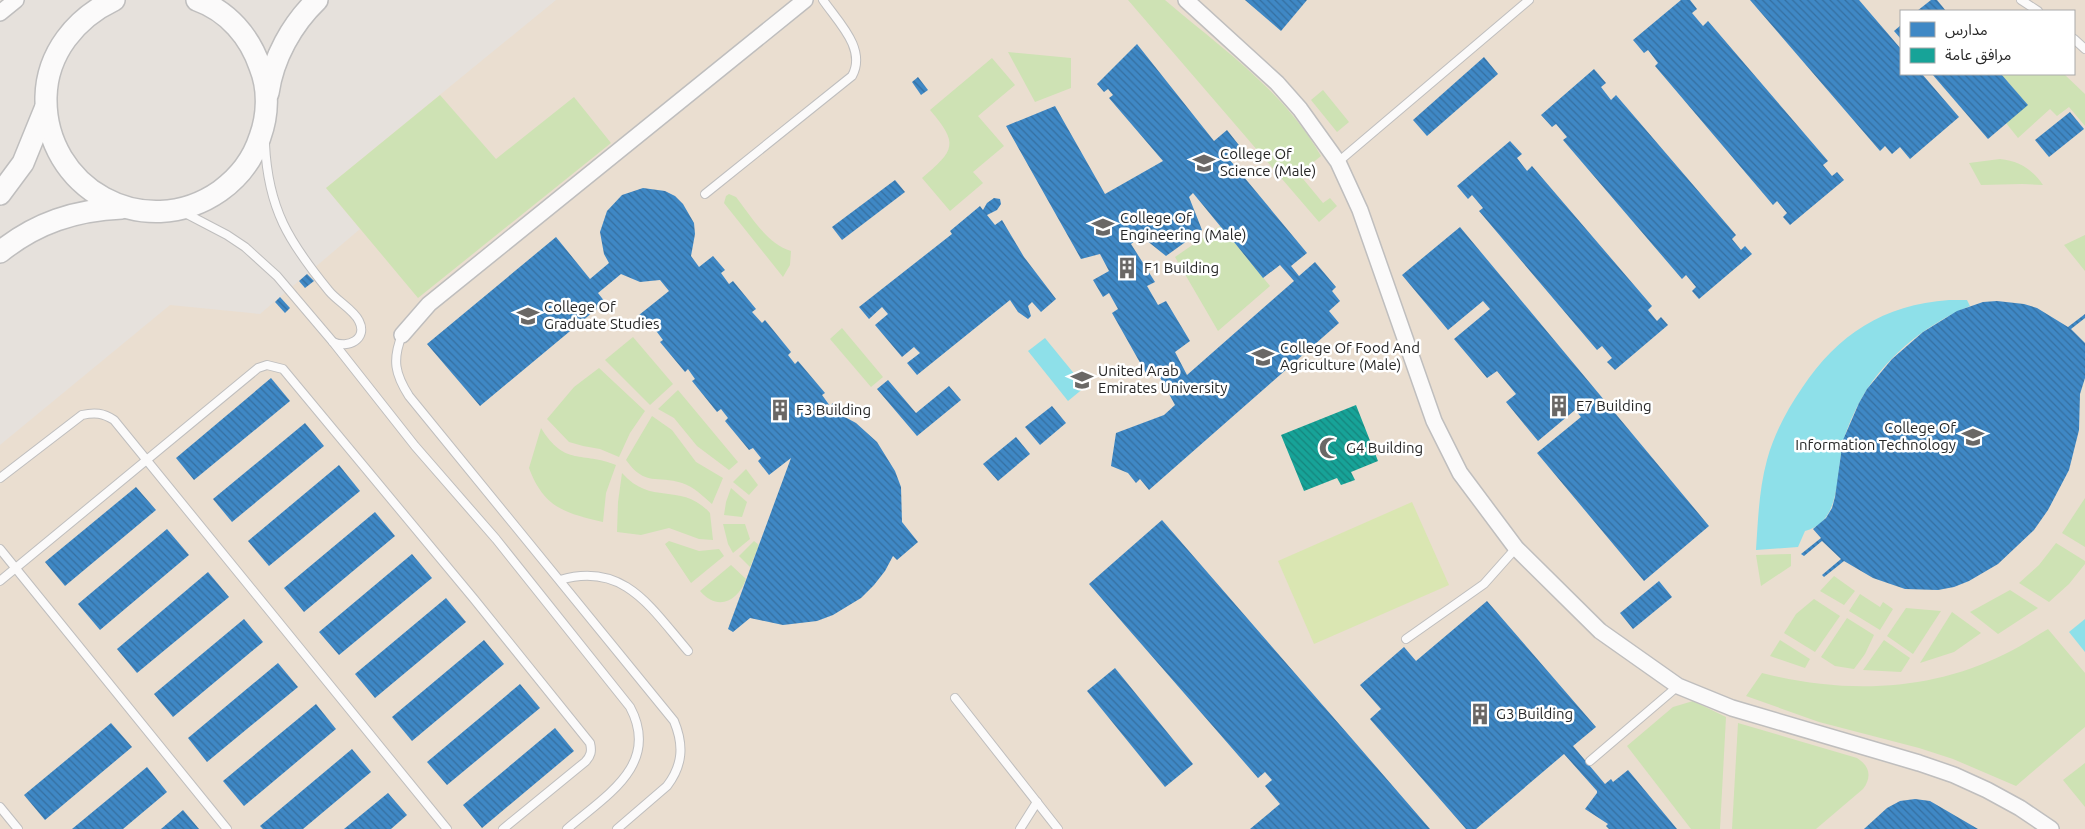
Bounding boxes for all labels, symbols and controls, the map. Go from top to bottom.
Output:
legend [1900,10,2075,75]
text: مدارس [1945,21,1988,39]
text: مرافق عامة [1945,46,2011,65]
place label: College Of Science (Male) [1220,145,1316,179]
school or university icon: College Of Science (Male) [1191,150,1217,176]
place label: College Of Engineering (Male) [1120,209,1247,243]
school or university icon: College Of Engineering (Male) [1090,214,1116,240]
building icon: F1 Building [1114,255,1140,281]
place label: F1 Building [1144,259,1219,276]
place label: College Of Graduate Studies [544,298,660,332]
school or university icon: College Of Graduate Studies [515,303,541,329]
place label: College Of Food And Agriculture (Male) [1280,339,1420,373]
school or university icon: College Of Food And Agriculture (Male) [1250,344,1276,370]
place label: United Arab Emirates University [1098,362,1227,396]
school or university icon: United Arab Emirates University [1069,367,1095,393]
building icon: E7 Building [1546,393,1572,419]
building icon: F3 Building [767,397,793,423]
place label: E7 Building [1576,397,1652,414]
place label: F3 Building [796,401,871,418]
place label: College Of Information Technology [1795,419,1956,453]
school or university icon: College Of Information Technology [1960,424,1986,450]
mosque icon: G4 Building [1317,435,1343,461]
place label: G4 Building [1346,439,1423,456]
building icon: G3 Building [1467,701,1493,727]
place label: G3 Building [1496,705,1573,722]

